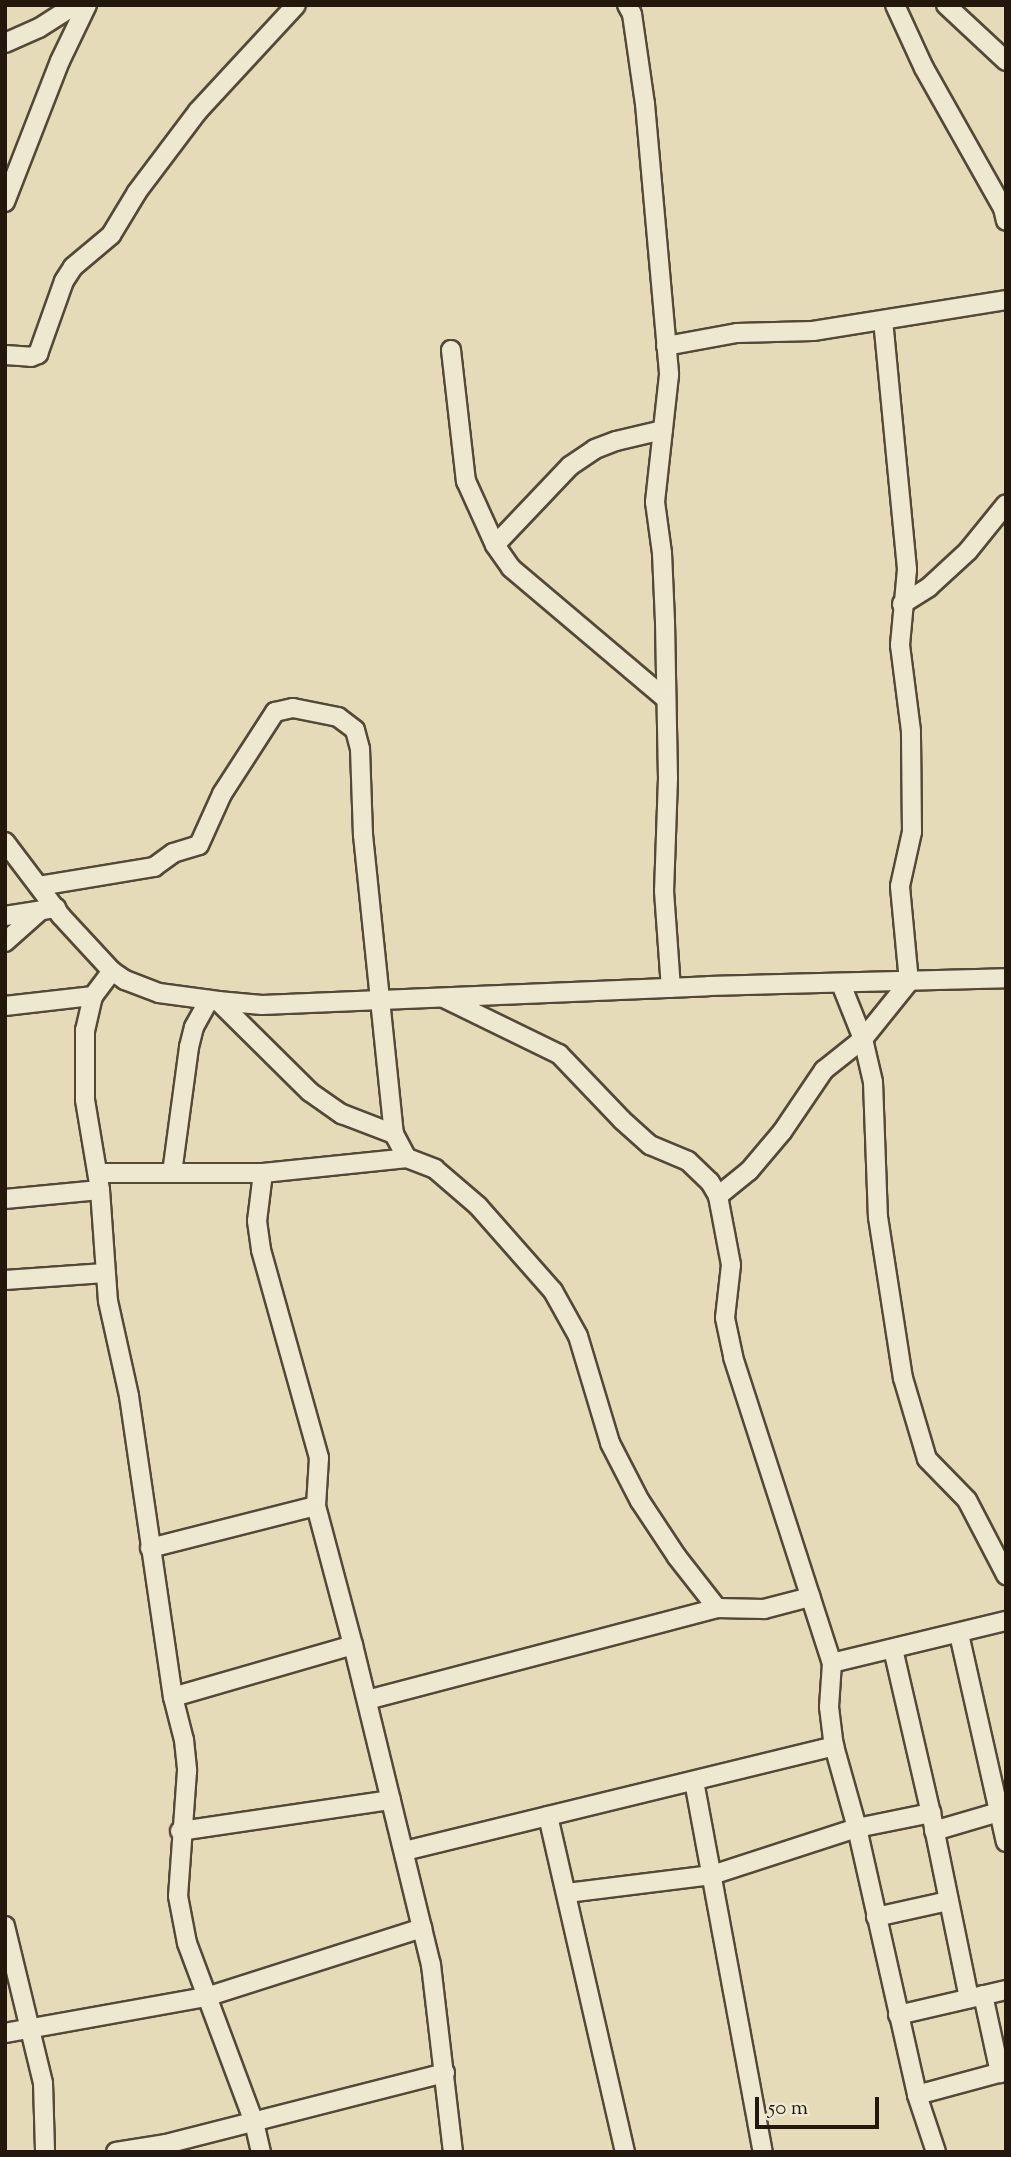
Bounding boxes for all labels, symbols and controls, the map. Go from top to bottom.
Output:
scale bar [759,2084,883,2128]
text: 50 m [768,2094,808,2124]

